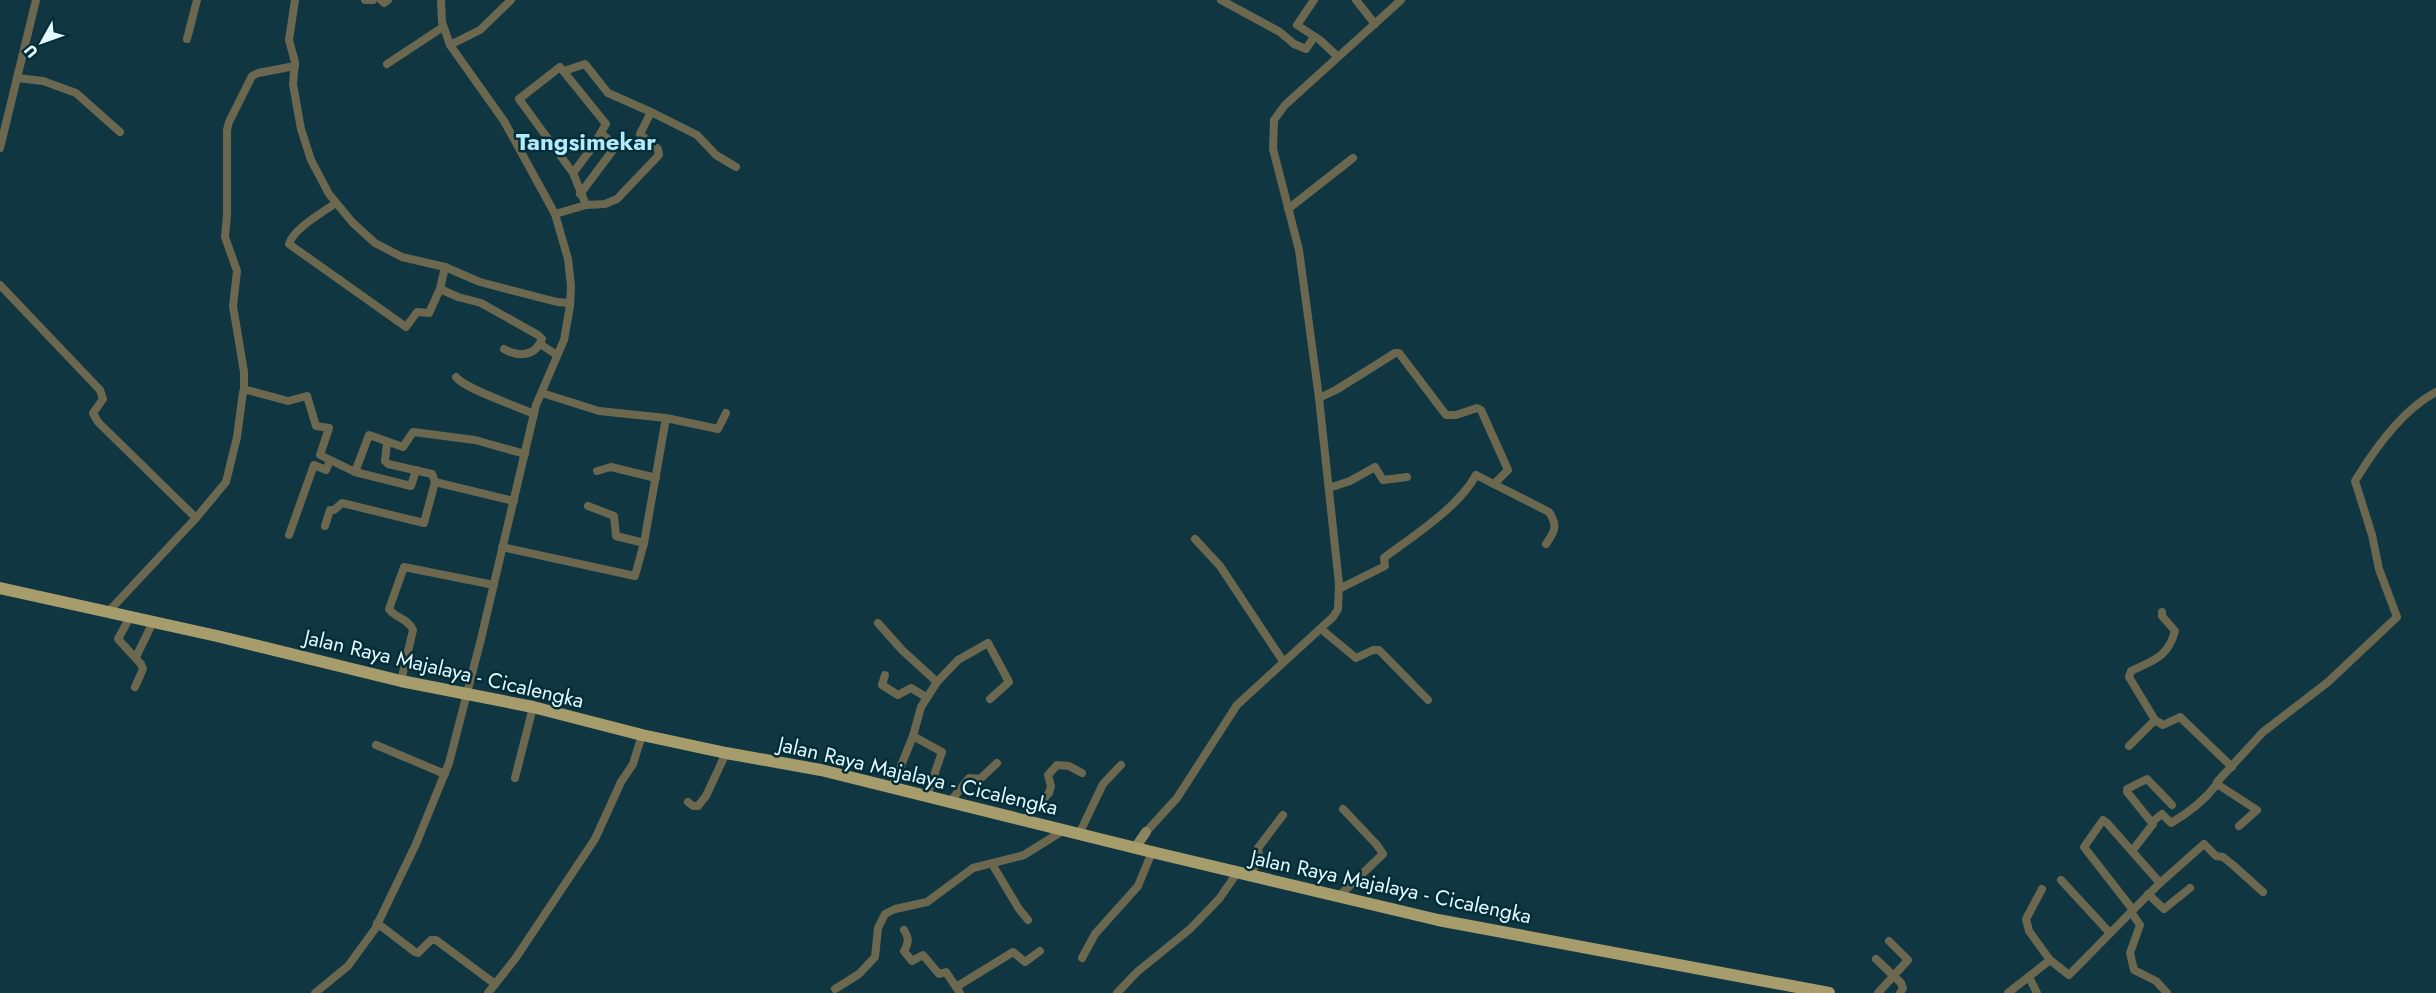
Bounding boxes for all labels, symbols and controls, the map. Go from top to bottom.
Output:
north arrow [12,12,72,72]
text: U [18,40,43,63]
district label: Tangsimekar [516,124,656,159]
street label: Jalan Raya Majalaya - Cicalengka [298,621,587,716]
street label: Jalan Raya Majalaya - Cicalengka [772,728,1061,823]
street label: Jalan Raya Majalaya - Cicalengka [1245,842,1534,931]

